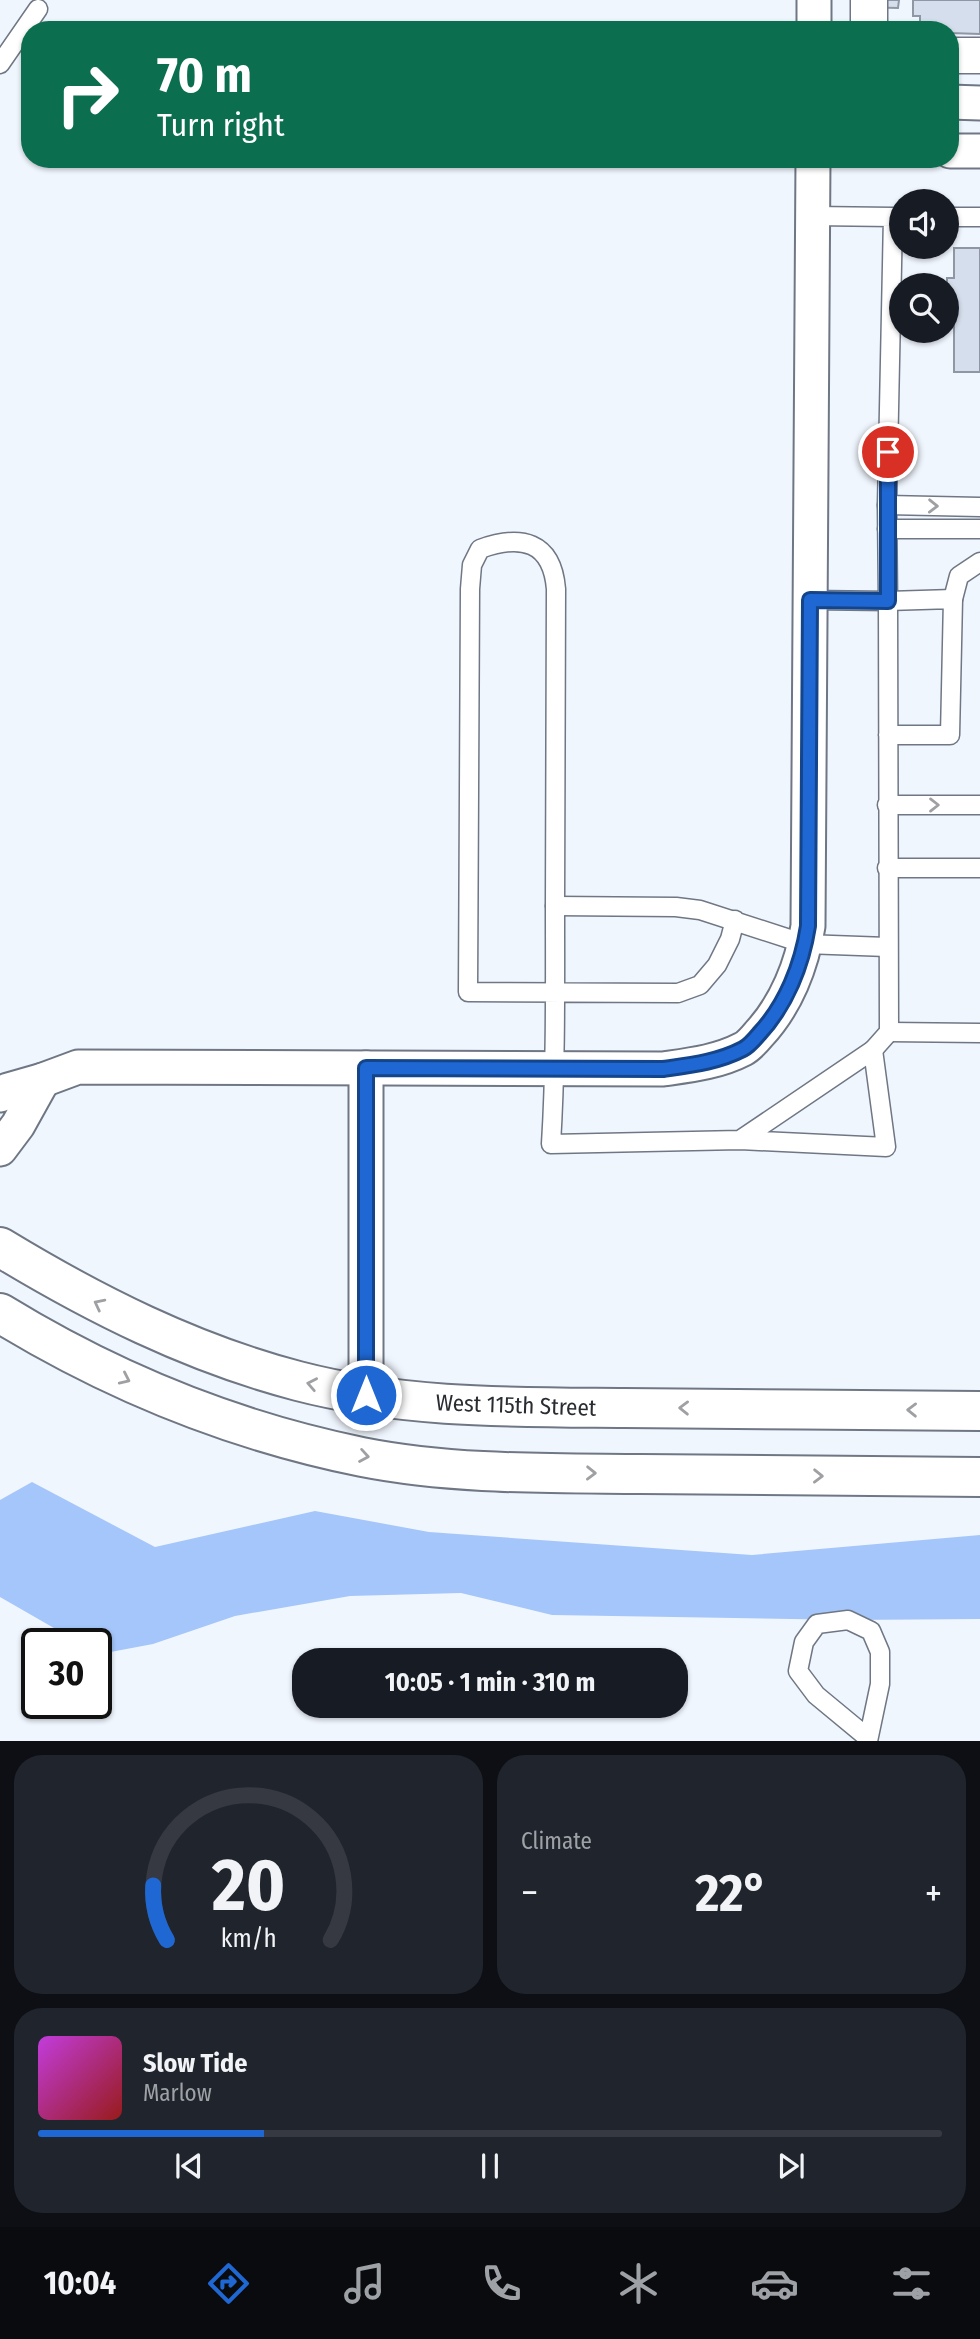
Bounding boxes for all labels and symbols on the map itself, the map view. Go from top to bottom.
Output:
pin [858,422,918,482]
one-way arrow [928,498,939,513]
one-way arrow [929,797,939,813]
one-way arrow [94,1299,106,1313]
position arrow [329,1358,403,1432]
one-way arrow [118,1371,130,1385]
one-way arrow [306,1377,318,1392]
street label: West 115th Street [435,1388,597,1422]
one-way arrow [679,1400,689,1416]
one-way arrow [906,1402,917,1418]
one-way arrow [358,1448,370,1463]
one-way arrow [586,1466,597,1481]
one-way arrow [814,1468,824,1484]
speed limit sign: 30 [21,1628,112,1719]

